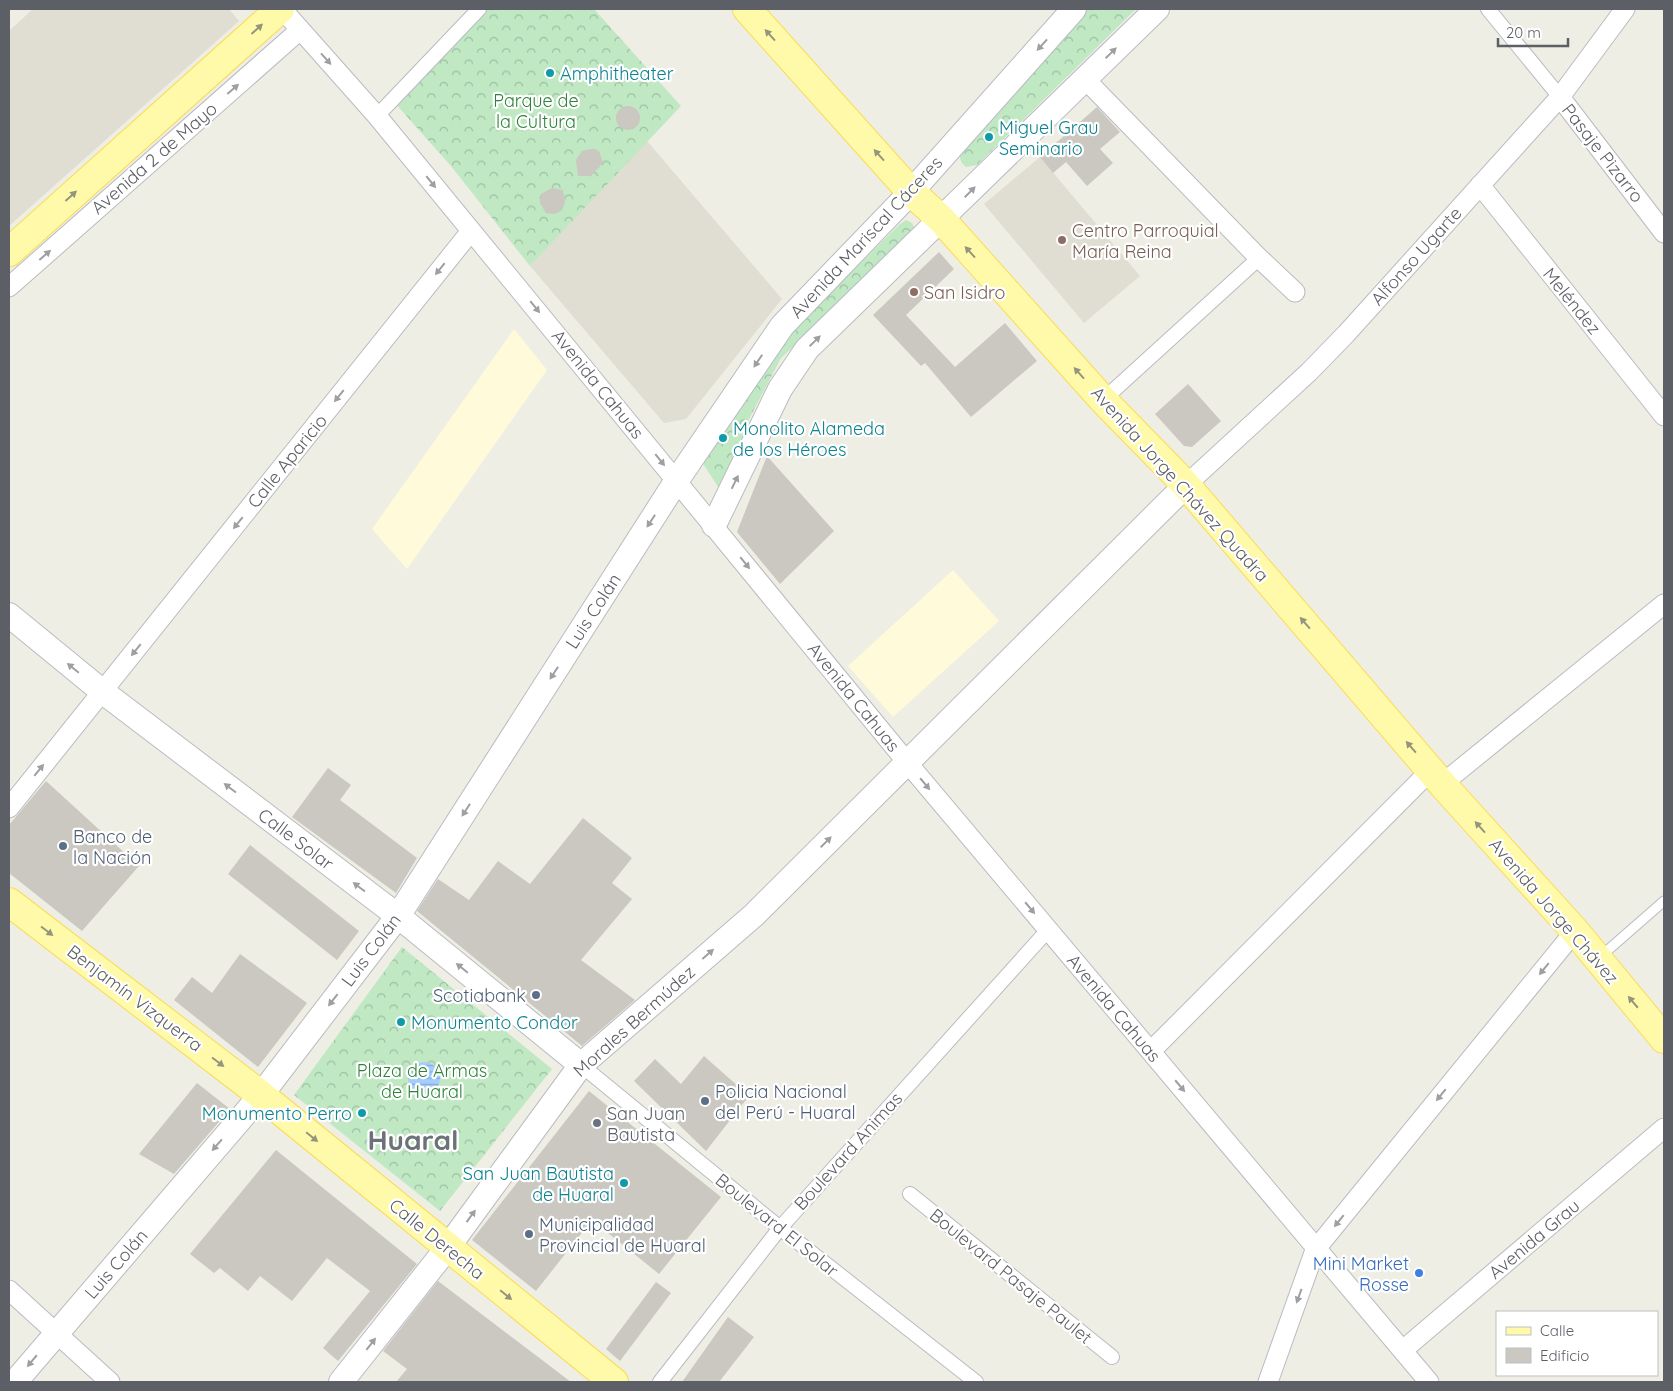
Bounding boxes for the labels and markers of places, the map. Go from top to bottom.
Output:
place label: Amphitheater [560,62,674,85]
marker: Amphitheater [544,67,556,79]
place label: Miguel Grau Seminario [999,116,1099,160]
marker: Miguel Grau Seminario [983,131,995,143]
place label: Centro Parroquial María Reina [1072,219,1219,263]
marker: Centro Parroquial María Reina [1056,234,1068,246]
place label: San Isidro [924,281,1005,304]
marker: San Isidro [908,286,920,298]
place label: Monolito Alameda de los Héroes [733,417,885,461]
marker: Monolito Alameda de los Héroes [717,432,729,444]
place label: Banco de la Nación [73,825,152,869]
marker: Banco de la Nación [57,840,69,852]
place label: Scotiabank [433,984,526,1007]
marker: Scotiabank [530,989,542,1001]
place label: Monumento Condor [411,1011,578,1034]
marker: Monumento Condor [395,1016,407,1028]
place label: Policia Nacional del Perú - Huaral [715,1080,856,1124]
marker: Policia Nacional del Perú - Huaral [699,1095,711,1107]
place label: Monumento Perro [202,1102,352,1125]
place label: San Juan Bautista [607,1102,685,1146]
marker: Monumento Perro [356,1107,368,1119]
marker: San Juan Bautista [591,1117,603,1129]
place label: San Juan Bautista de Huaral [463,1162,614,1206]
marker: San Juan Bautista de Huaral [618,1177,630,1189]
place label: Municipalidad Provincial de Huaral [539,1213,706,1257]
marker: Municipalidad Provincial de Huaral [523,1228,535,1240]
place label: Mini Market Rosse [1313,1252,1409,1296]
marker: Mini Market Rosse [1413,1267,1425,1279]

